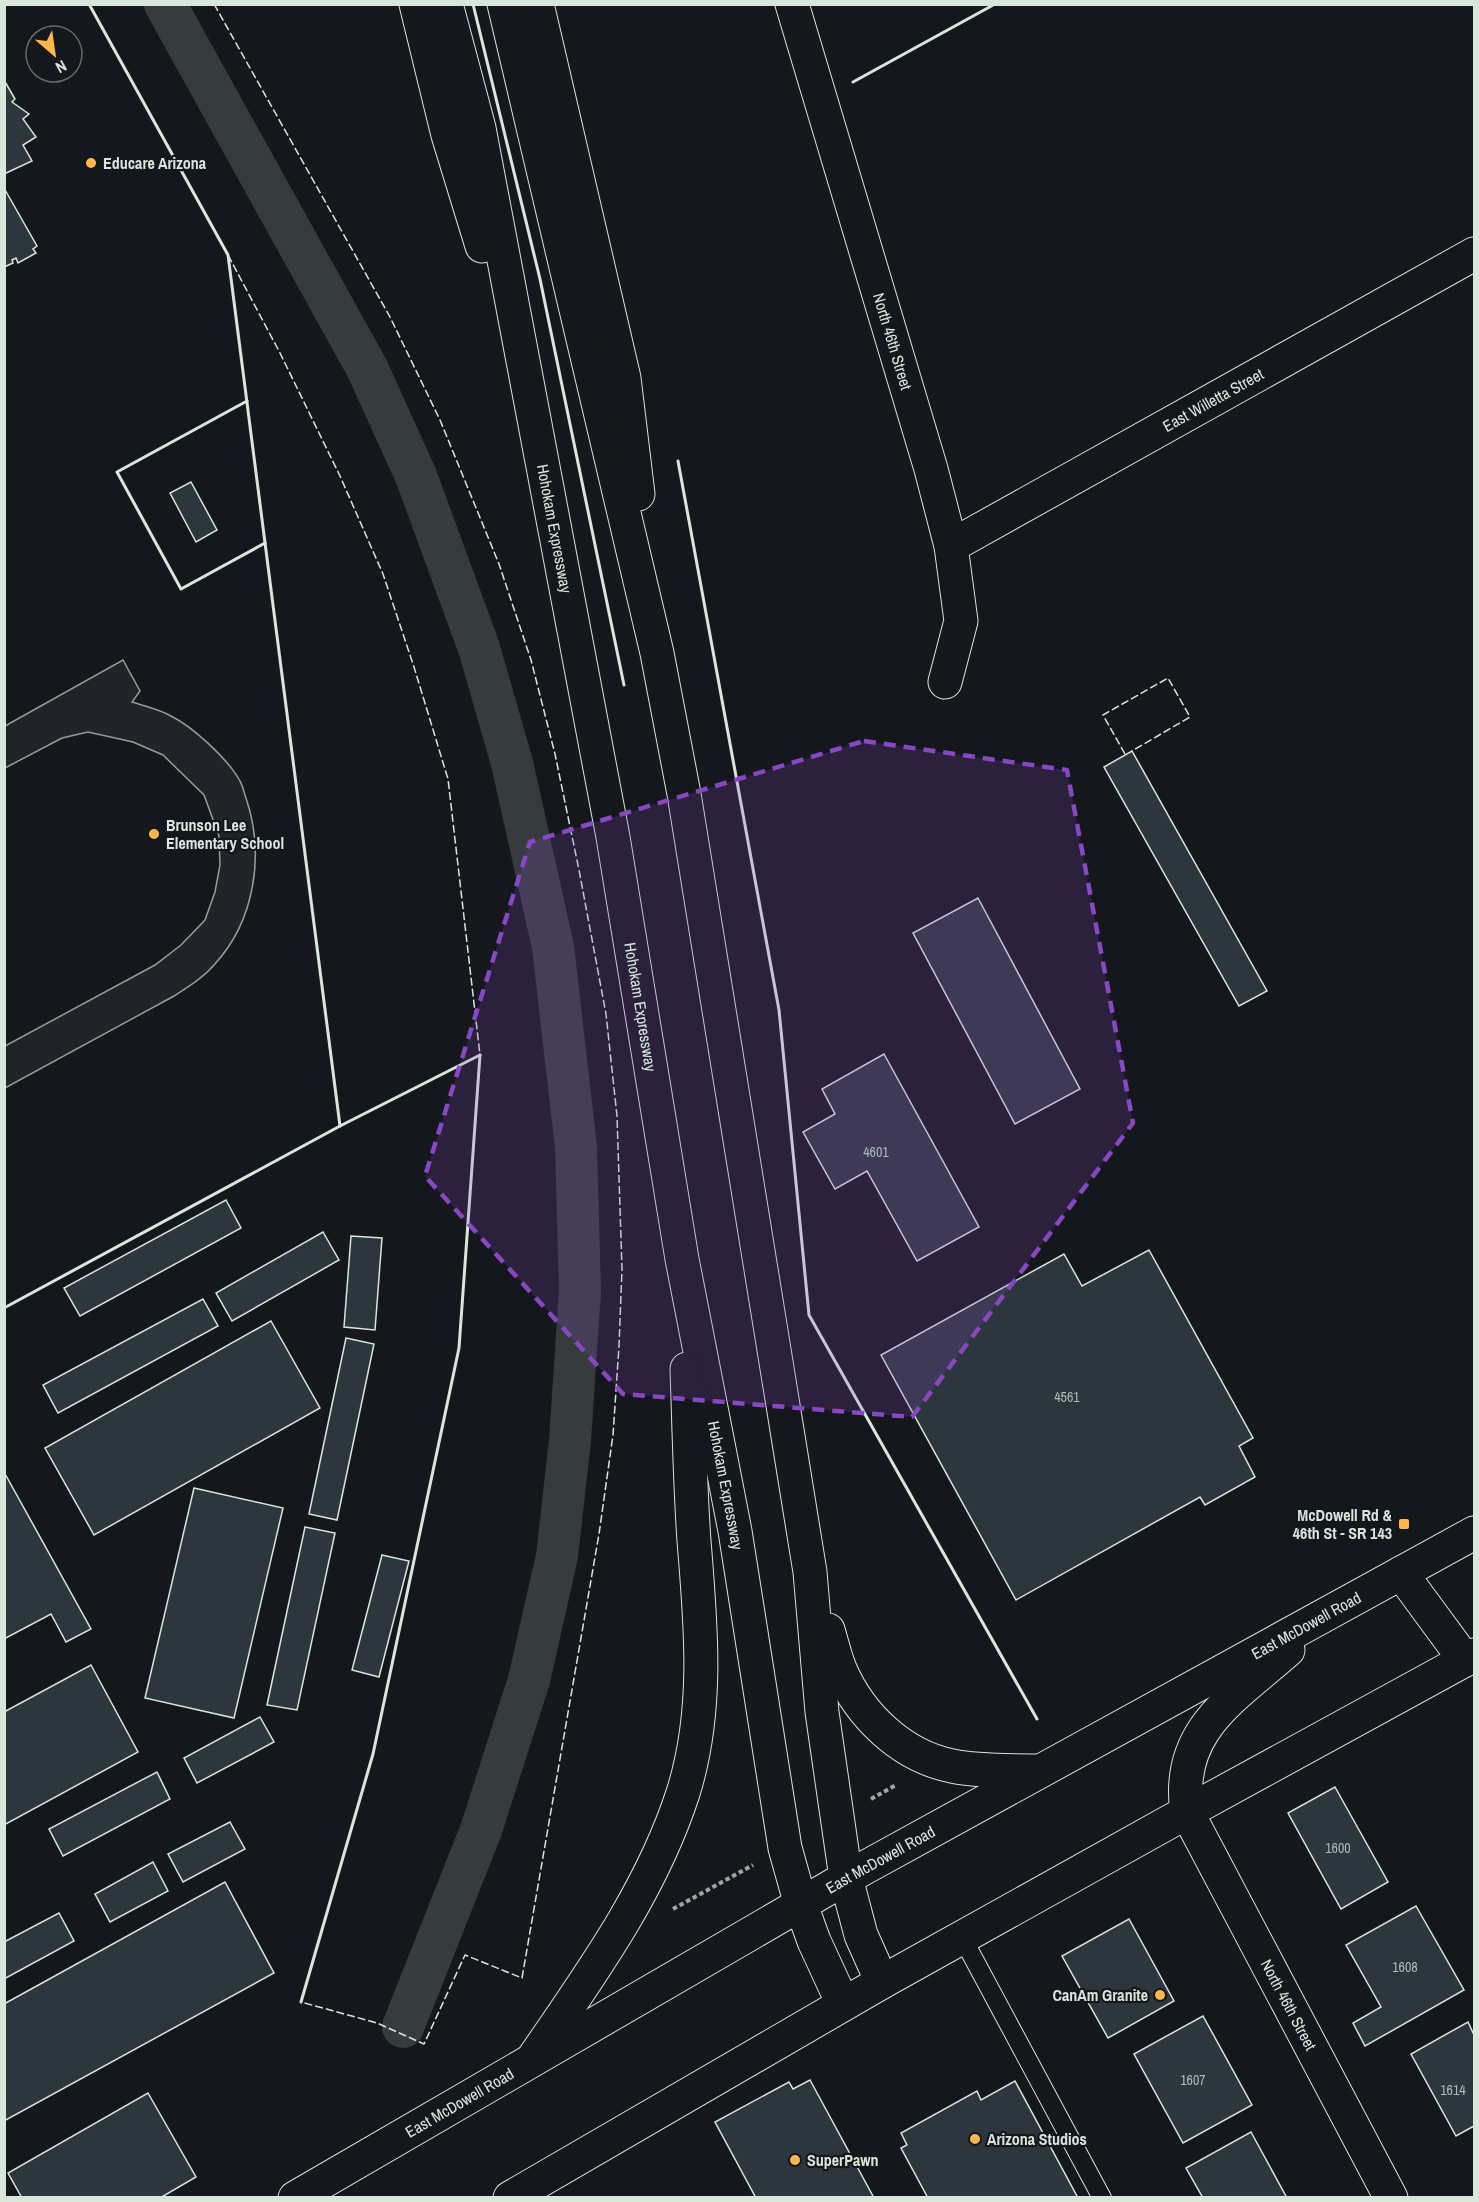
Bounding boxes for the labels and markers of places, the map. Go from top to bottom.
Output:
place label: Educare Arizona [103,152,207,174]
marker: Educare Arizona [84,156,98,170]
place label: Brunson Lee Elementary School [166,814,284,854]
marker: Brunson Lee Elementary School [147,827,161,841]
place label: McDowell Rd & 46th St - SR 143 [1293,1504,1393,1544]
marker: McDowell Rd & 46th St - SR 143 [1397,1517,1411,1531]
place label: CanAm Granite [1052,1984,1148,2006]
marker: CanAm Granite [1153,1988,1167,2002]
place label: Arizona Studios [987,2128,1087,2150]
marker: Arizona Studios [968,2132,982,2146]
place label: SuperPawn [807,2149,878,2171]
marker: SuperPawn [788,2153,802,2167]

